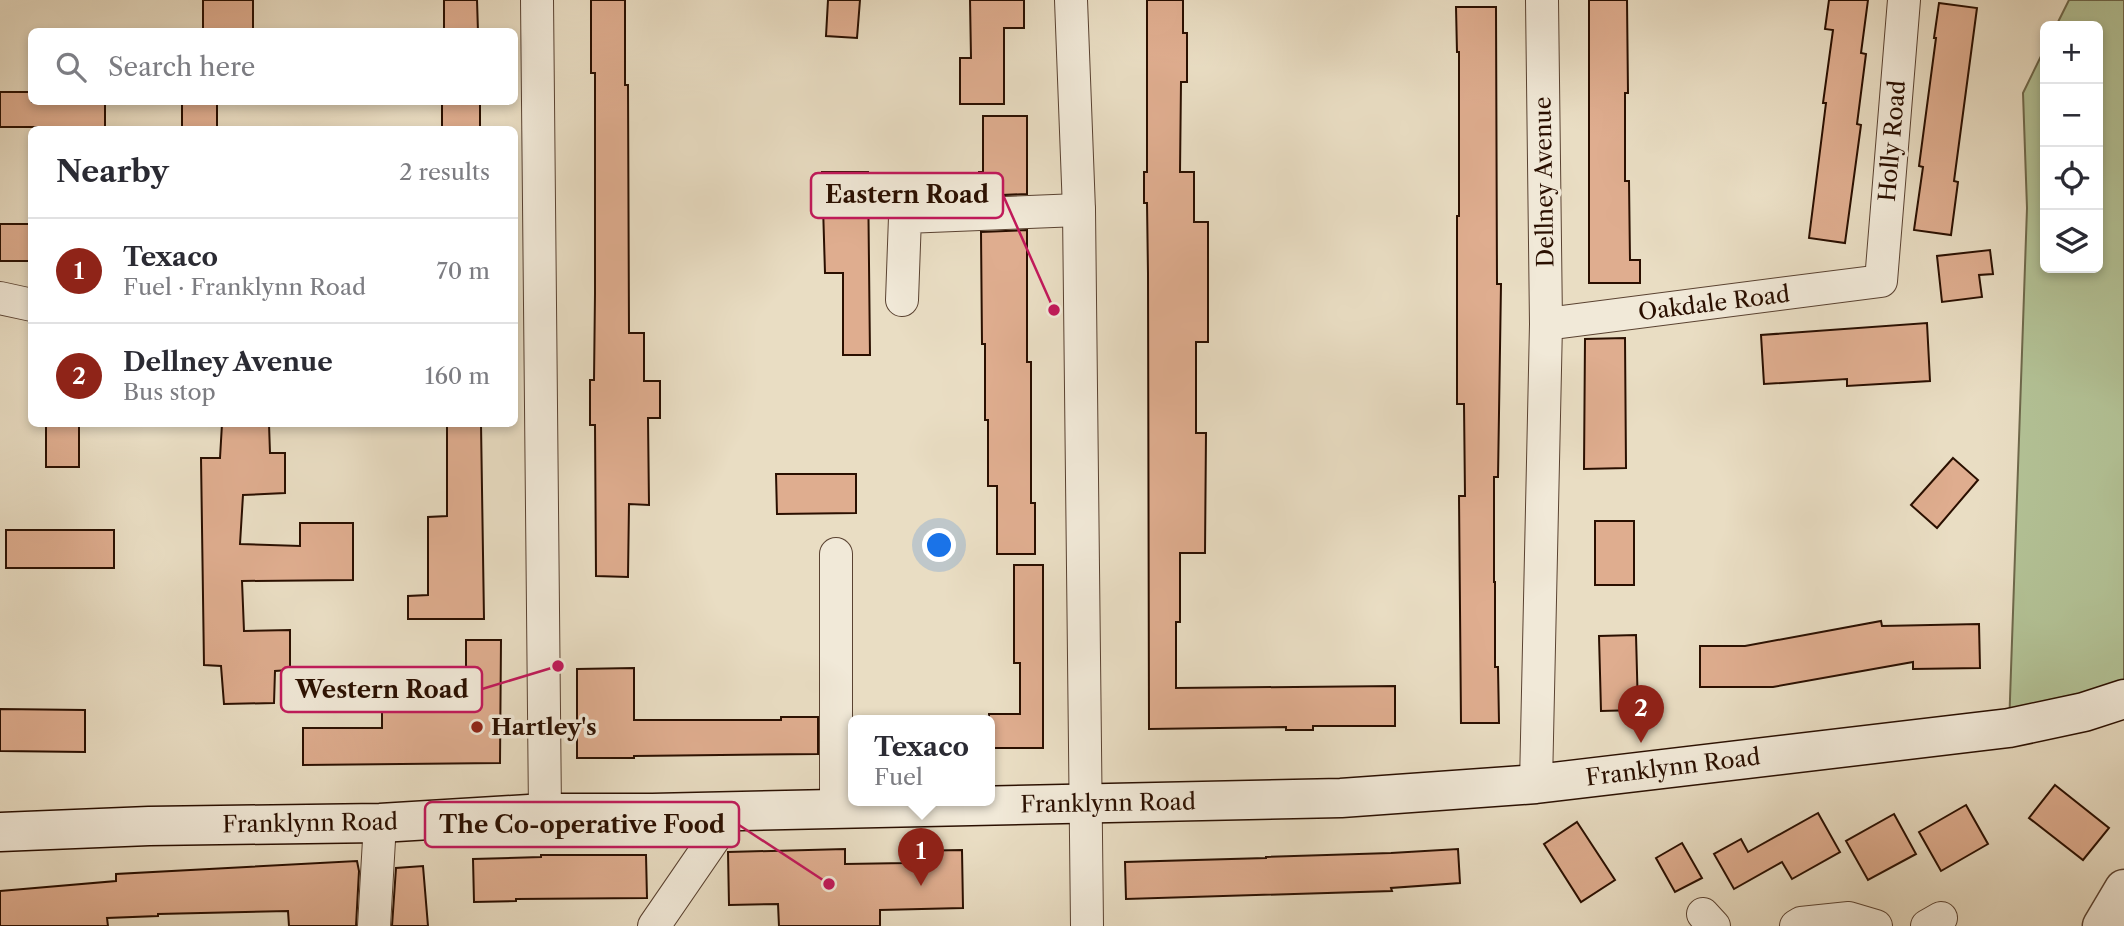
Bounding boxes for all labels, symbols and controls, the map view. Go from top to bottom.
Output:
map controls [2040,21,2103,273]
button: + [2040,21,2103,84]
search box [28,28,518,105]
icon: search [52,48,90,86]
text: Search here [108,51,255,83]
street label: Holly Road [1873,79,1911,203]
button: − [2040,84,2103,147]
street label: Dellney Avenue [1529,96,1559,268]
button: locate [2040,147,2103,210]
text: Nearby [56,153,169,190]
text: 2 results [399,158,490,186]
callout: Eastern Road [811,173,1003,218]
text: Eastern Road [825,180,989,209]
button: layers [2040,210,2103,273]
text: Texaco [123,241,218,273]
text: 1 [74,257,84,285]
text: 70 m [437,257,490,285]
text: Fuel · Franklynn Road [123,273,366,301]
street label: Oakdale Road [1637,280,1791,326]
text: Dellney Avenue [123,346,333,378]
text: 2 [72,362,86,390]
text: 160 m [425,362,490,390]
text: Bus stop [123,378,216,406]
your location [922,528,956,562]
callout: Western Road [281,667,482,712]
text: Western Road [294,675,469,704]
pin: 2 [1618,685,1664,743]
place label: Hartley's [491,713,597,741]
popup [848,715,995,806]
marker: Hartley's [469,719,485,735]
text: Texaco [874,731,969,763]
street label: Franklynn Road [1584,742,1762,792]
text: Fuel [874,763,923,791]
street label: Franklynn Road [1020,787,1196,819]
callout: The Co-operative Food [425,802,739,847]
street label: Franklynn Road [222,807,398,839]
text: The Co-operative Food [439,810,725,839]
pin: 1 [898,828,944,886]

